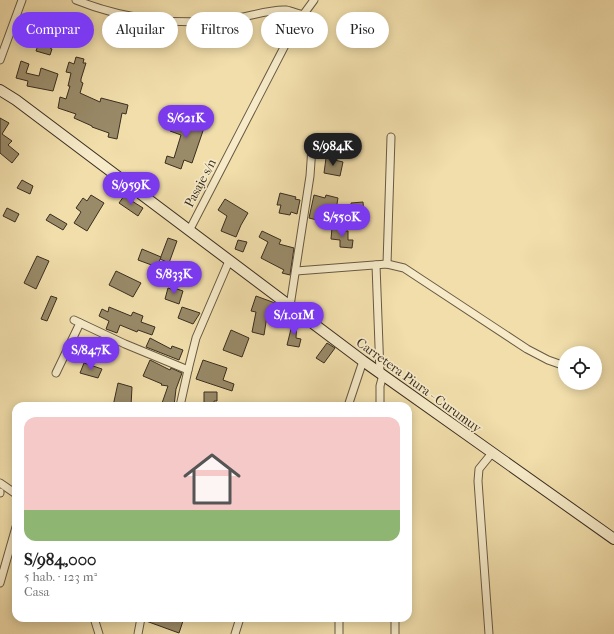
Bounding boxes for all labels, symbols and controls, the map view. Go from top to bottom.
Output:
chip: Comprar [12,12,94,48]
chip: Alquilar [102,12,178,48]
chip: Filtros [186,12,253,48]
chip: Nuevo [261,12,328,48]
chip: Piso [336,12,389,48]
pin: S/621K [153,105,219,139]
text: S/621K [167,110,205,125]
pin: S/984K [300,133,366,167]
text: S/984K [313,138,353,153]
street label: Pasaje s/n [181,156,219,210]
pin: S/959K [98,172,164,206]
text: S/959K [112,177,150,192]
pin: S/550K [309,204,375,238]
text: S/550K [323,209,361,224]
pin: S/833K [141,261,207,295]
text: S/833K [156,266,192,281]
pin: S/1.01M [257,302,331,336]
text: S/1.01M [274,307,314,322]
street label: Carretera Piura - Curumuy [354,335,485,436]
pin: S/847K [58,337,124,371]
text: S/847K [71,342,111,357]
map controls [558,346,602,390]
button: locate [558,346,602,390]
icon: home [176,443,248,515]
text: S/984,000 [24,549,96,569]
text: 5 hab. · 123 m² [24,569,97,584]
text: Casa [24,584,50,599]

